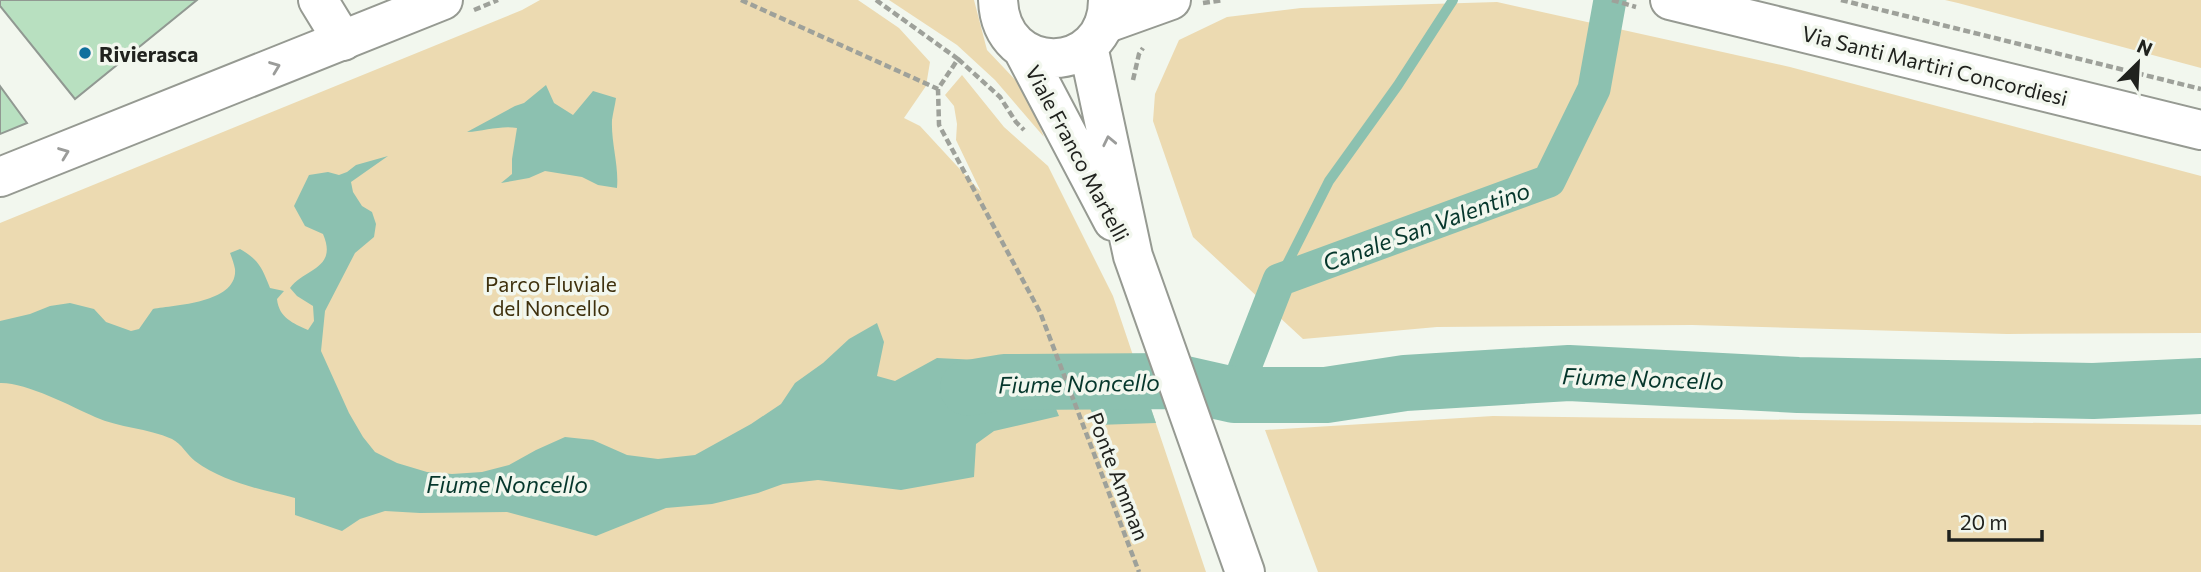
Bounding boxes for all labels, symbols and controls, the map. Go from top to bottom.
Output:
street label: Via Santi Martiri Concordiesi [1800,20,2070,110]
north arrow [2103,28,2173,98]
text: N [2134,34,2156,60]
place label: Rivierasca [99,41,198,66]
marker: Rivierasca [77,45,93,61]
street label: Viale Franco Martelli [1021,61,1135,245]
one-way arrow [268,62,280,76]
one-way arrow [1103,135,1118,147]
one-way arrow [57,147,69,161]
water label: Canale San Valentino [1319,175,1533,277]
park label: Parco Fluviale del Noncello [485,271,617,320]
water label: Fiume Noncello [1562,361,1724,395]
water label: Fiume Noncello [998,368,1160,398]
street label: Ponte Amman [1083,408,1155,544]
water label: Fiume Noncello [426,470,588,498]
scale bar [1949,498,2042,542]
text: 20 m [1960,509,2008,534]

